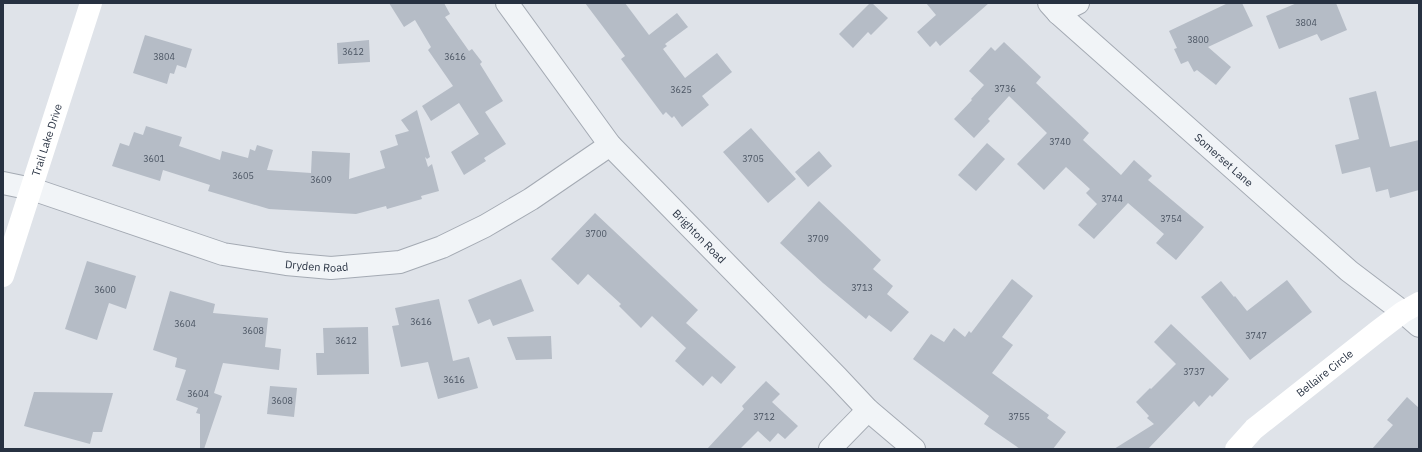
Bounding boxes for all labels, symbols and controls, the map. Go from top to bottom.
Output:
house number: 3804 [1295,17,1317,28]
house number: 3800 [1187,34,1209,45]
house number: 3612 [342,46,364,57]
house number: 3804 [153,51,175,62]
house number: 3616 [444,51,466,62]
house number: 3736 [994,83,1016,94]
house number: 3625 [670,84,692,95]
street label: Trail Lake Drive [29,102,65,178]
street label: Somerset Lane [1192,130,1256,190]
house number: 3740 [1049,136,1071,147]
house number: 3601 [143,153,165,164]
house number: 3705 [742,153,764,164]
house number: 3605 [232,170,254,181]
house number: 3609 [310,174,332,185]
house number: 3744 [1101,193,1123,204]
street label: Brighton Road [670,206,729,266]
house number: 3754 [1160,213,1182,224]
house number: 3700 [585,228,607,239]
house number: 3709 [807,233,829,244]
street label: Dryden Road [284,257,349,275]
house number: 3713 [851,282,873,293]
house number: 3600 [94,284,116,295]
house number: 3616 [410,316,432,327]
house number: 3604 [174,318,196,329]
house number: 3608 [242,325,264,336]
house number: 3747 [1245,330,1267,341]
house number: 3612 [335,335,357,346]
street label: Bellaire Circle [1293,346,1356,400]
house number: 3737 [1183,366,1205,377]
house number: 3616 [443,374,465,385]
house number: 3604 [187,388,209,399]
house number: 3608 [271,395,293,406]
house number: 3712 [753,411,775,422]
house number: 3755 [1008,411,1030,422]

